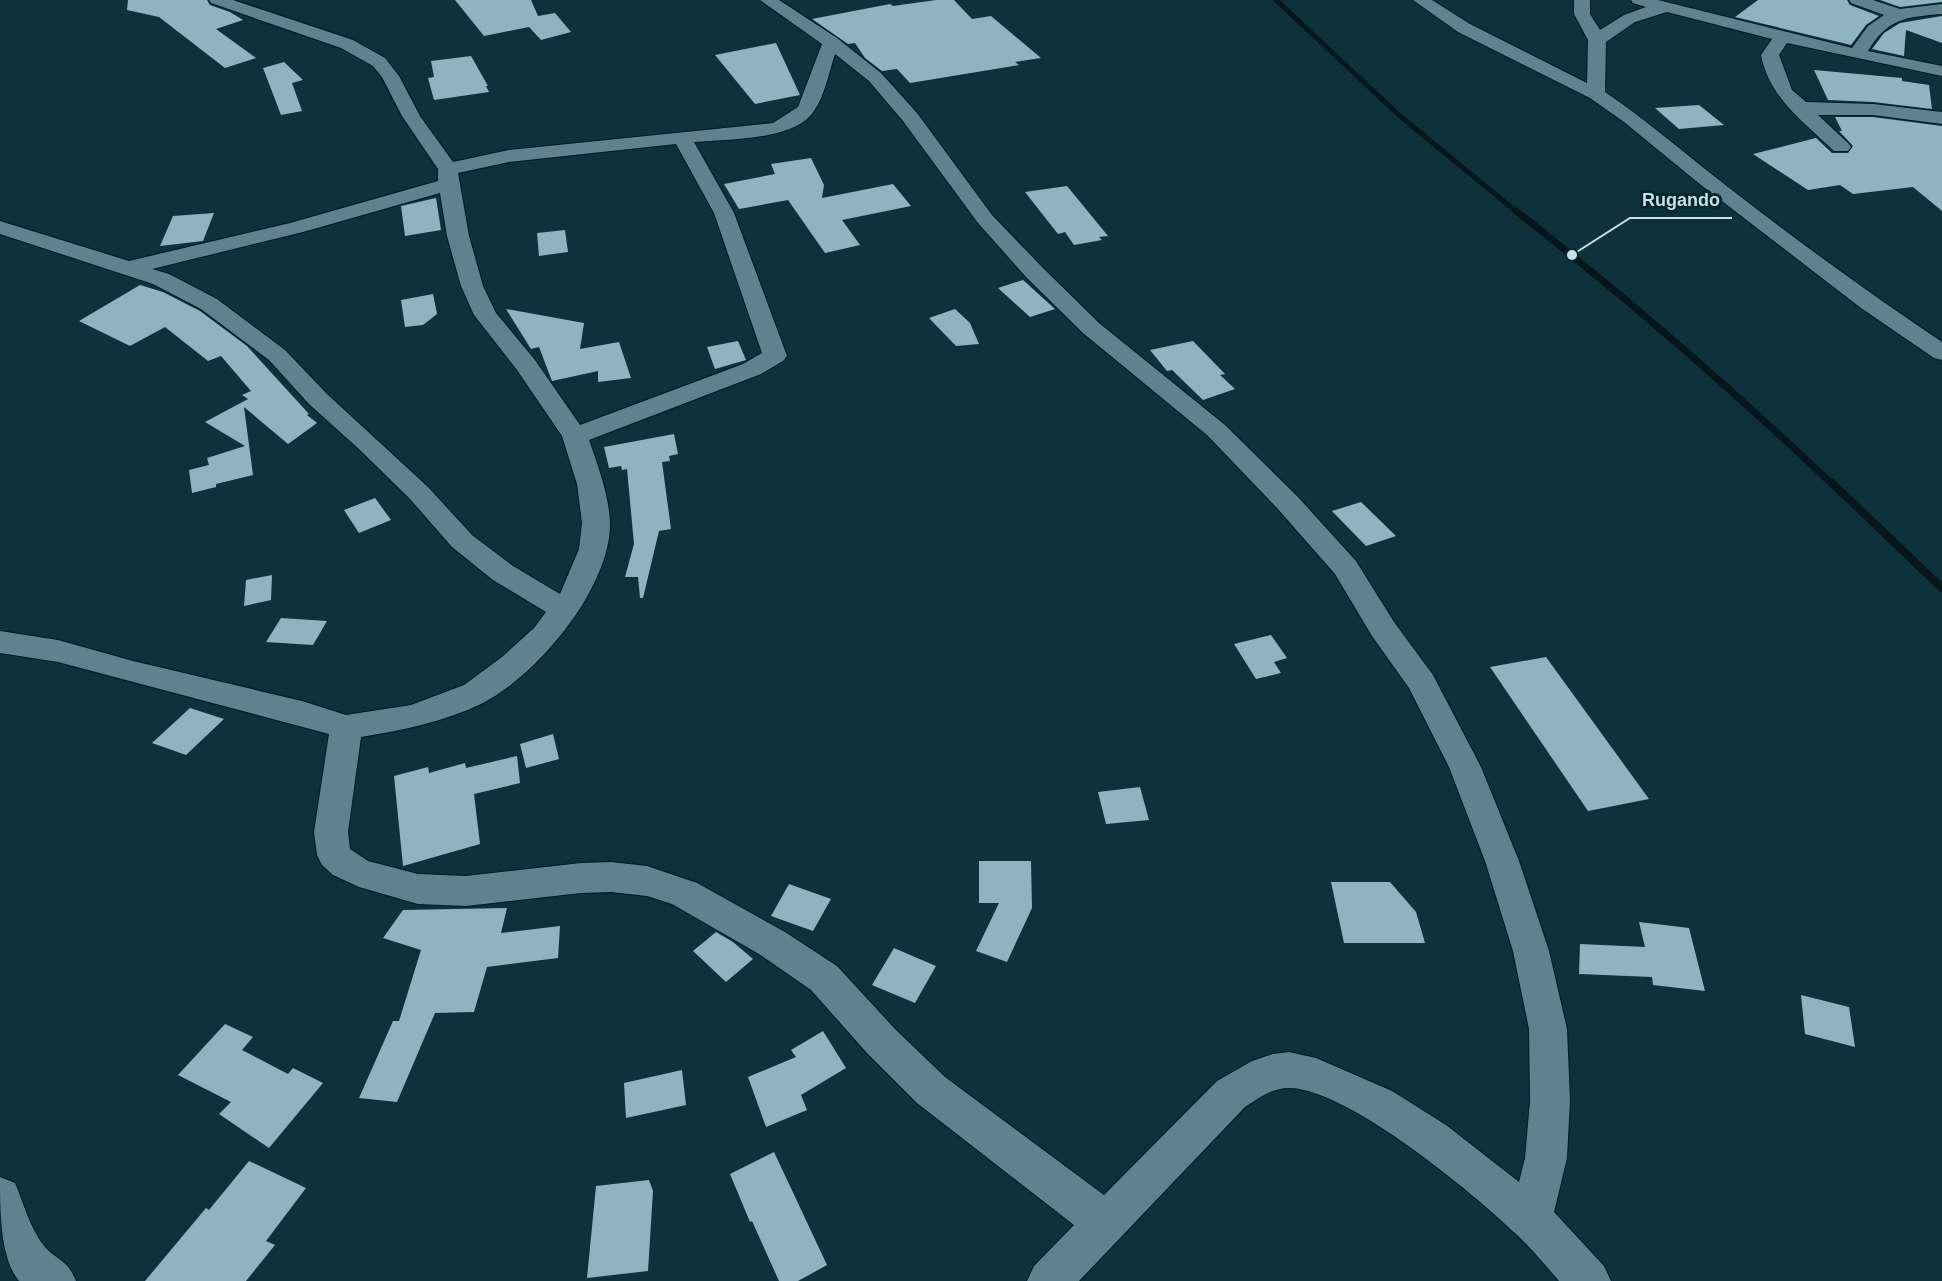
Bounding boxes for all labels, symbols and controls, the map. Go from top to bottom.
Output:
callout: Rugando [1630,182,1732,218]
text: Rugando [1642,190,1720,210]

